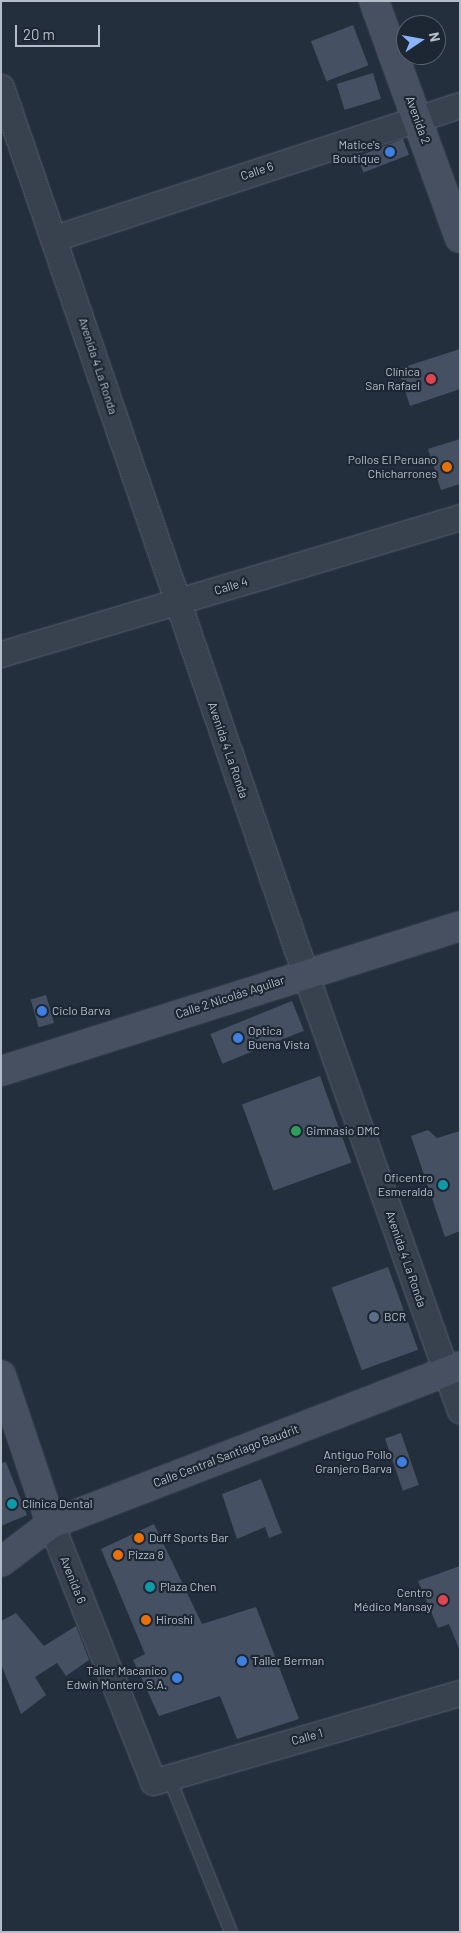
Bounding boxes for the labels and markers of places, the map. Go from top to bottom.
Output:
place label: Matice's Boutique [333,138,380,166]
marker: Matice's Boutique [384,146,396,158]
place label: Clínica San Rafael [365,365,420,393]
marker: Clínica San Rafael [424,372,438,386]
place label: Pollos El Peruano Chicharrones [348,453,437,481]
marker: Pollos El Peruano Chicharrones [441,461,453,473]
place label: Ciclo Barva [52,1004,110,1018]
marker: Ciclo Barva [36,1005,48,1017]
place label: Optica Buena Vista [248,1024,310,1052]
marker: Optica Buena Vista [232,1032,244,1044]
place label: Gimnasio DMC [306,1124,380,1138]
marker: Gimnasio DMC [290,1125,302,1137]
place label: Oficentro Esmeralda [378,1171,433,1199]
marker: Oficentro Esmeralda [437,1179,449,1191]
place label: BCR [384,1310,406,1324]
marker: BCR [368,1311,380,1323]
place label: Antiguo Pollo Granjero Barva [315,1448,392,1476]
marker: Antiguo Pollo Granjero Barva [396,1456,408,1468]
place label: Clínica Dental [22,1497,92,1511]
marker: Clínica Dental [6,1498,18,1510]
place label: Duff Sports Bar [149,1531,229,1545]
marker: Duff Sports Bar [133,1532,145,1544]
place label: Pizza 8 [128,1548,164,1562]
marker: Pizza 8 [112,1549,124,1561]
place label: Plaza Chen [160,1580,216,1594]
marker: Plaza Chen [144,1581,156,1593]
place label: Centro Médico Mansay [354,1586,432,1614]
marker: Centro Médico Mansay [436,1593,450,1607]
place label: Hiroshi [156,1613,193,1627]
marker: Hiroshi [140,1614,152,1626]
place label: Taller Berman [252,1654,324,1668]
marker: Taller Berman [236,1655,248,1667]
place label: Taller Macanico Edwin Montero S.A. [66,1664,167,1692]
marker: Taller Macanico Edwin Montero S.A. [171,1672,183,1684]

